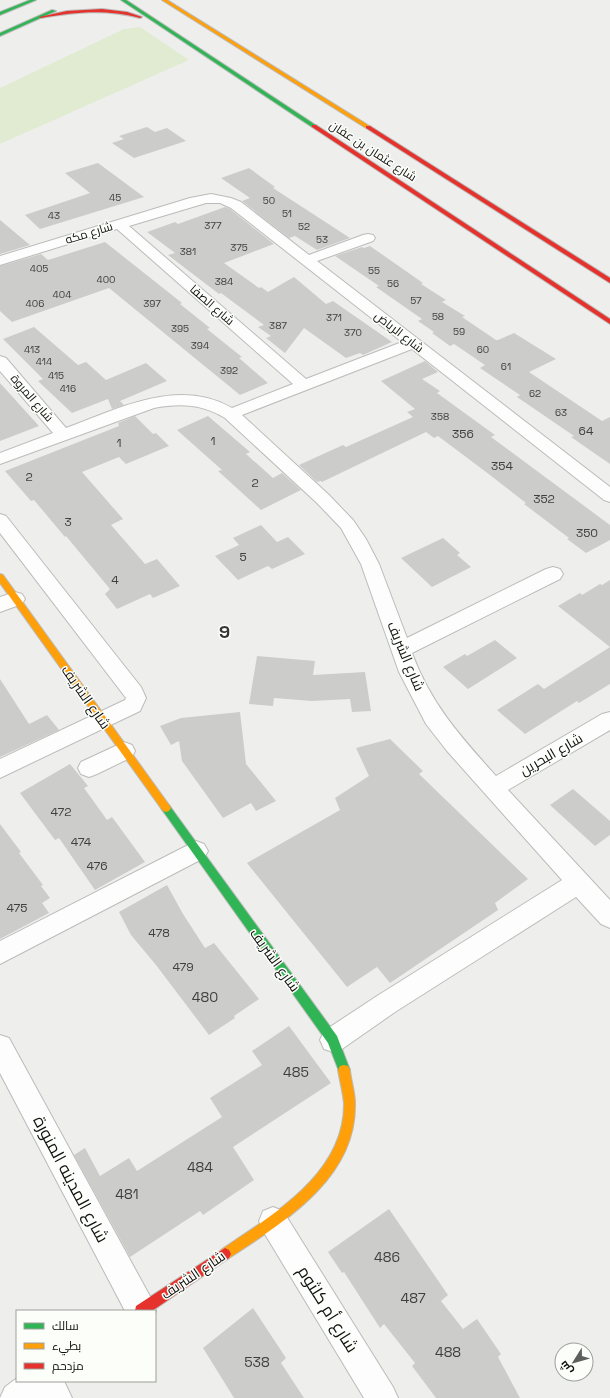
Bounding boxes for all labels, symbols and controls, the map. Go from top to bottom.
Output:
street label: شارع عثمان بن عفان [326,117,420,185]
house number: 45 [109,191,121,204]
house number: 50 [263,194,275,207]
house number: 51 [282,207,292,220]
house number: 43 [48,209,60,222]
street label: شارع مكه [63,218,115,248]
house number: 377 [204,219,222,232]
house number: 52 [298,220,310,233]
house number: 53 [316,233,328,246]
house number: 375 [230,241,248,254]
house number: 381 [180,245,196,258]
house number: 405 [30,262,48,275]
house number: 55 [368,264,380,277]
house number: 400 [96,273,116,286]
house number: 384 [215,275,233,288]
house number: 56 [387,277,399,290]
street label: شارع الصفا [186,281,238,329]
house number: 404 [53,288,71,301]
house number: 57 [410,294,422,307]
house number: 406 [26,297,44,310]
house number: 397 [143,297,161,310]
street label: شارع الرياض [371,308,427,356]
house number: 58 [432,310,444,323]
house number: 371 [326,311,342,324]
house number: 387 [269,319,287,332]
house number: 395 [171,322,189,335]
house number: 59 [453,325,465,338]
house number: 370 [344,326,362,339]
house number: 394 [191,339,209,352]
house number: 413 [24,343,40,356]
house number: 60 [477,343,489,356]
house number: 414 [36,355,52,368]
house number: 61 [501,360,511,373]
house number: 392 [220,364,238,377]
house number: 415 [48,369,64,382]
street label: شارع المروة [7,371,57,425]
house number: 416 [60,382,76,395]
house number: 62 [529,387,541,400]
house number: 63 [555,406,567,419]
house number: 358 [431,410,449,423]
house number: 64 [579,423,594,439]
house number: 356 [452,426,474,442]
house number: 1 [210,433,216,449]
house number: 1 [116,435,122,451]
house number: 354 [491,458,513,474]
house number: 2 [25,469,33,485]
house number: 2 [251,475,259,491]
house number: 352 [533,491,555,507]
house number: 3 [64,514,72,530]
house number: 350 [576,525,598,541]
house number: 5 [239,549,247,565]
house number: 4 [111,572,119,588]
street label: شارع الشريف [383,618,429,694]
district label: 9 [219,620,231,643]
street label: شارع الشريف [57,662,115,732]
street label: شارع البحرين [516,729,586,779]
house number: 472 [50,804,72,820]
house number: 474 [71,834,92,850]
house number: 476 [86,858,108,874]
house number: 475 [6,900,28,916]
house number: 478 [148,925,170,941]
street label: شارع الشريف [246,925,304,995]
house number: 479 [172,959,194,975]
house number: 480 [192,988,218,1006]
house number: 485 [283,1063,309,1081]
street label: شارع المدينه المنورة [27,1112,114,1247]
house number: 484 [187,1158,213,1176]
house number: 481 [115,1185,139,1203]
street label: شارع الشريف [157,1247,229,1303]
house number: 486 [374,1248,400,1266]
street label: شارع أم كلثوم [292,1262,363,1357]
house number: 487 [400,1289,426,1307]
legend [16,1310,156,1382]
text: سالك [52,1318,79,1334]
text: بطيء [52,1338,81,1356]
north arrow [554,1342,594,1382]
house number: 488 [435,1343,461,1361]
house number: 538 [244,1353,270,1371]
text: مزدحم [52,1358,84,1374]
text: ش [556,1358,576,1378]

